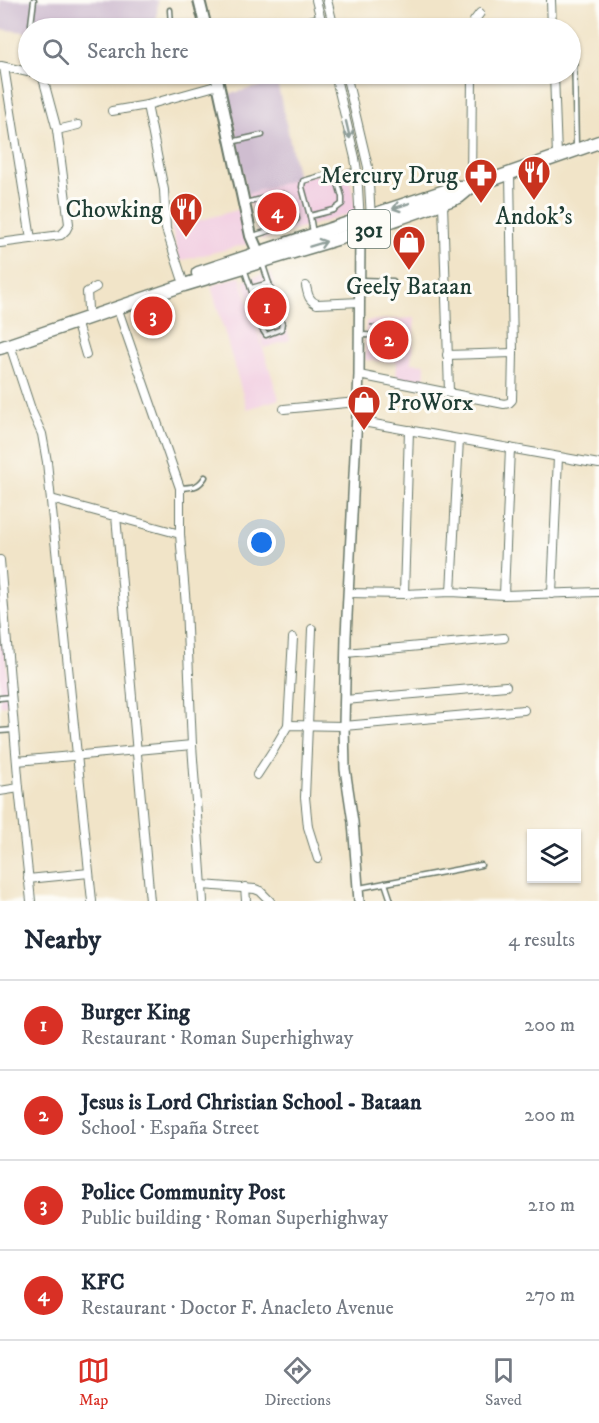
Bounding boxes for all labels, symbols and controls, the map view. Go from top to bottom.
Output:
search box [18,18,581,84]
icon: search [39,35,72,68]
text: Search here [87,38,189,65]
one-way arrow [343,121,355,140]
restaurant icon: Andok's [516,154,552,201]
pharmacy icon: Mercury Drug [463,157,499,204]
place label: Mercury Drug [320,161,458,191]
pin: 4 [258,190,296,234]
restaurant icon: Chowking [168,191,204,238]
place label: Chowking [66,195,163,225]
one-way arrow [392,201,411,212]
place label: Andok's [496,202,572,232]
road number: 301 [348,210,390,248]
shop icon: Geely Bataan [391,224,427,271]
one-way arrow [308,238,327,249]
place label: Geely Bataan [346,272,473,302]
pin: 1 [248,284,286,330]
pin: 3 [134,294,172,338]
pin: 2 [370,318,408,362]
shop icon: ProWorx [346,384,382,431]
place label: ProWorx [387,388,474,418]
your location [247,528,276,557]
map controls [527,829,581,883]
button: layers [527,829,581,883]
text: Nearby [24,924,101,957]
text: 4 results [508,928,575,953]
text: Burger King [81,999,190,1026]
text: 1 [40,1013,47,1038]
text: 200 m [524,1013,575,1038]
text: Restaurant · Roman Superhighway [81,1026,353,1051]
text: Jesus is Lord Christian School - Bataan [81,1089,421,1116]
text: 2 [39,1103,48,1128]
text: 200 m [524,1103,575,1128]
text: School · España Street [81,1116,259,1141]
text: Police Community Post [81,1179,285,1206]
text: 3 [40,1193,47,1218]
text: 210 m [528,1193,575,1218]
text: Public building · Roman Superhighway [81,1206,388,1231]
text: KFC [81,1269,125,1296]
text: 4 [38,1283,49,1308]
text: 270 m [525,1283,575,1308]
text: Restaurant · Doctor F. Anacleto Avenue [81,1296,394,1321]
tab: Map [77,1354,110,1410]
tab: Directions [264,1354,331,1410]
tab: Saved [485,1354,522,1410]

